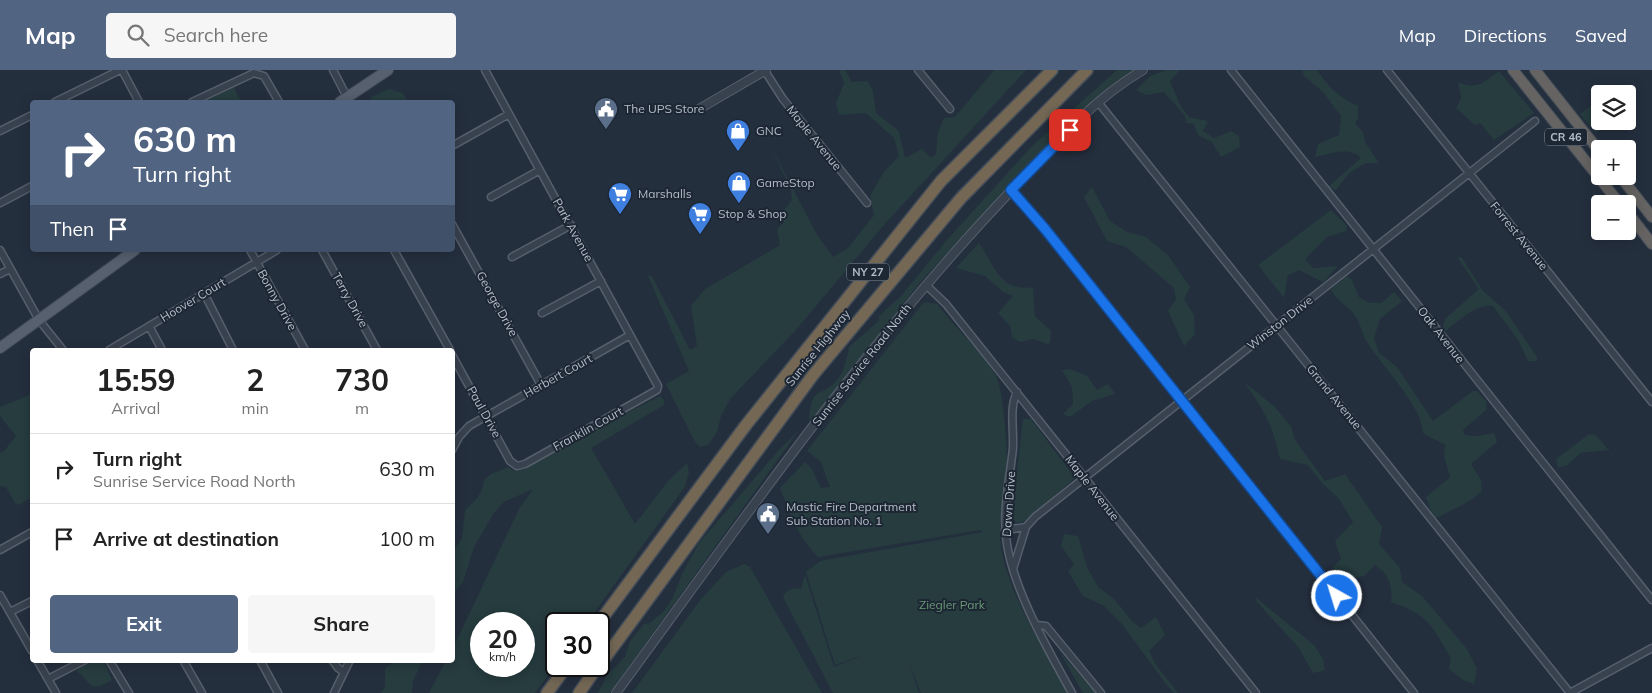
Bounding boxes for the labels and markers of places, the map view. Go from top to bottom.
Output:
public building icon: The UPS Store [593,96,619,130]
place label: The UPS Store [624,101,704,116]
pin [1049,109,1091,151]
shop icon: GNC [725,118,751,152]
place label: GNC [756,123,782,138]
shop icon: GameStop [726,170,752,204]
place label: GameStop [756,175,815,190]
supermarket icon: Marshalls [607,181,633,215]
place label: Marshalls [638,186,692,201]
supermarket icon: Stop & Shop [687,201,713,235]
place label: Stop & Shop [718,206,787,221]
place label: Mastic Fire Department Sub Station No. 1 [786,499,916,528]
public building icon: Mastic Fire Department Sub Station No. 1 [755,501,781,535]

